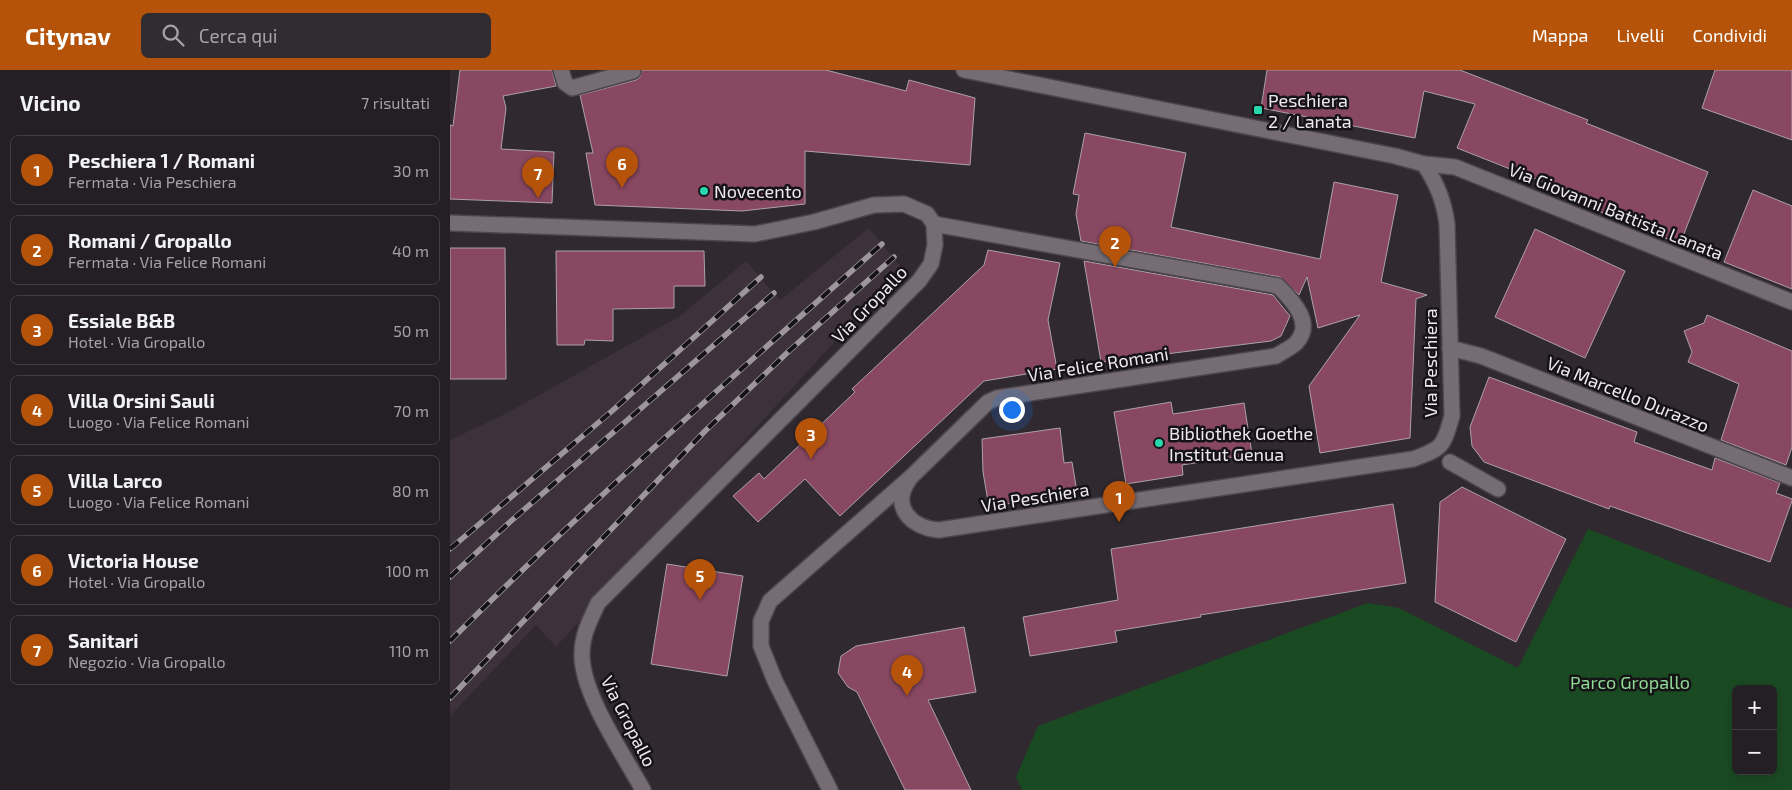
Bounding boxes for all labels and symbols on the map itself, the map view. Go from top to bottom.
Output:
place label: Peschiera 2 / Lanata [1268,89,1352,132]
marker: Peschiera 2 / Lanata [1252,104,1264,116]
pin: 6 [606,147,638,188]
pin: 7 [522,157,554,198]
street label: Via Giovanni Battista Lanata [1506,158,1726,264]
place label: Novecento [714,180,802,202]
marker: Novecento [698,185,710,197]
pin: 2 [1099,226,1131,267]
street label: Via Gropallo [827,261,911,347]
street label: Via Peschiera [1419,308,1441,418]
street label: Via Felice Romani [1026,342,1170,386]
street label: Via Marcello Durazzo [1544,351,1712,437]
your location [999,397,1025,423]
pin: 3 [795,418,827,459]
place label: Bibliothek Goethe Institut Genua [1169,422,1313,465]
marker: Bibliothek Goethe Institut Genua [1153,437,1165,449]
street label: Via Peschiera [979,478,1091,516]
pin: 1 [1103,481,1135,522]
pin: 5 [684,559,716,600]
pin: 4 [891,655,923,696]
park label: Parco Gropallo [1570,671,1690,693]
street label: Via Gropallo [597,672,661,770]

